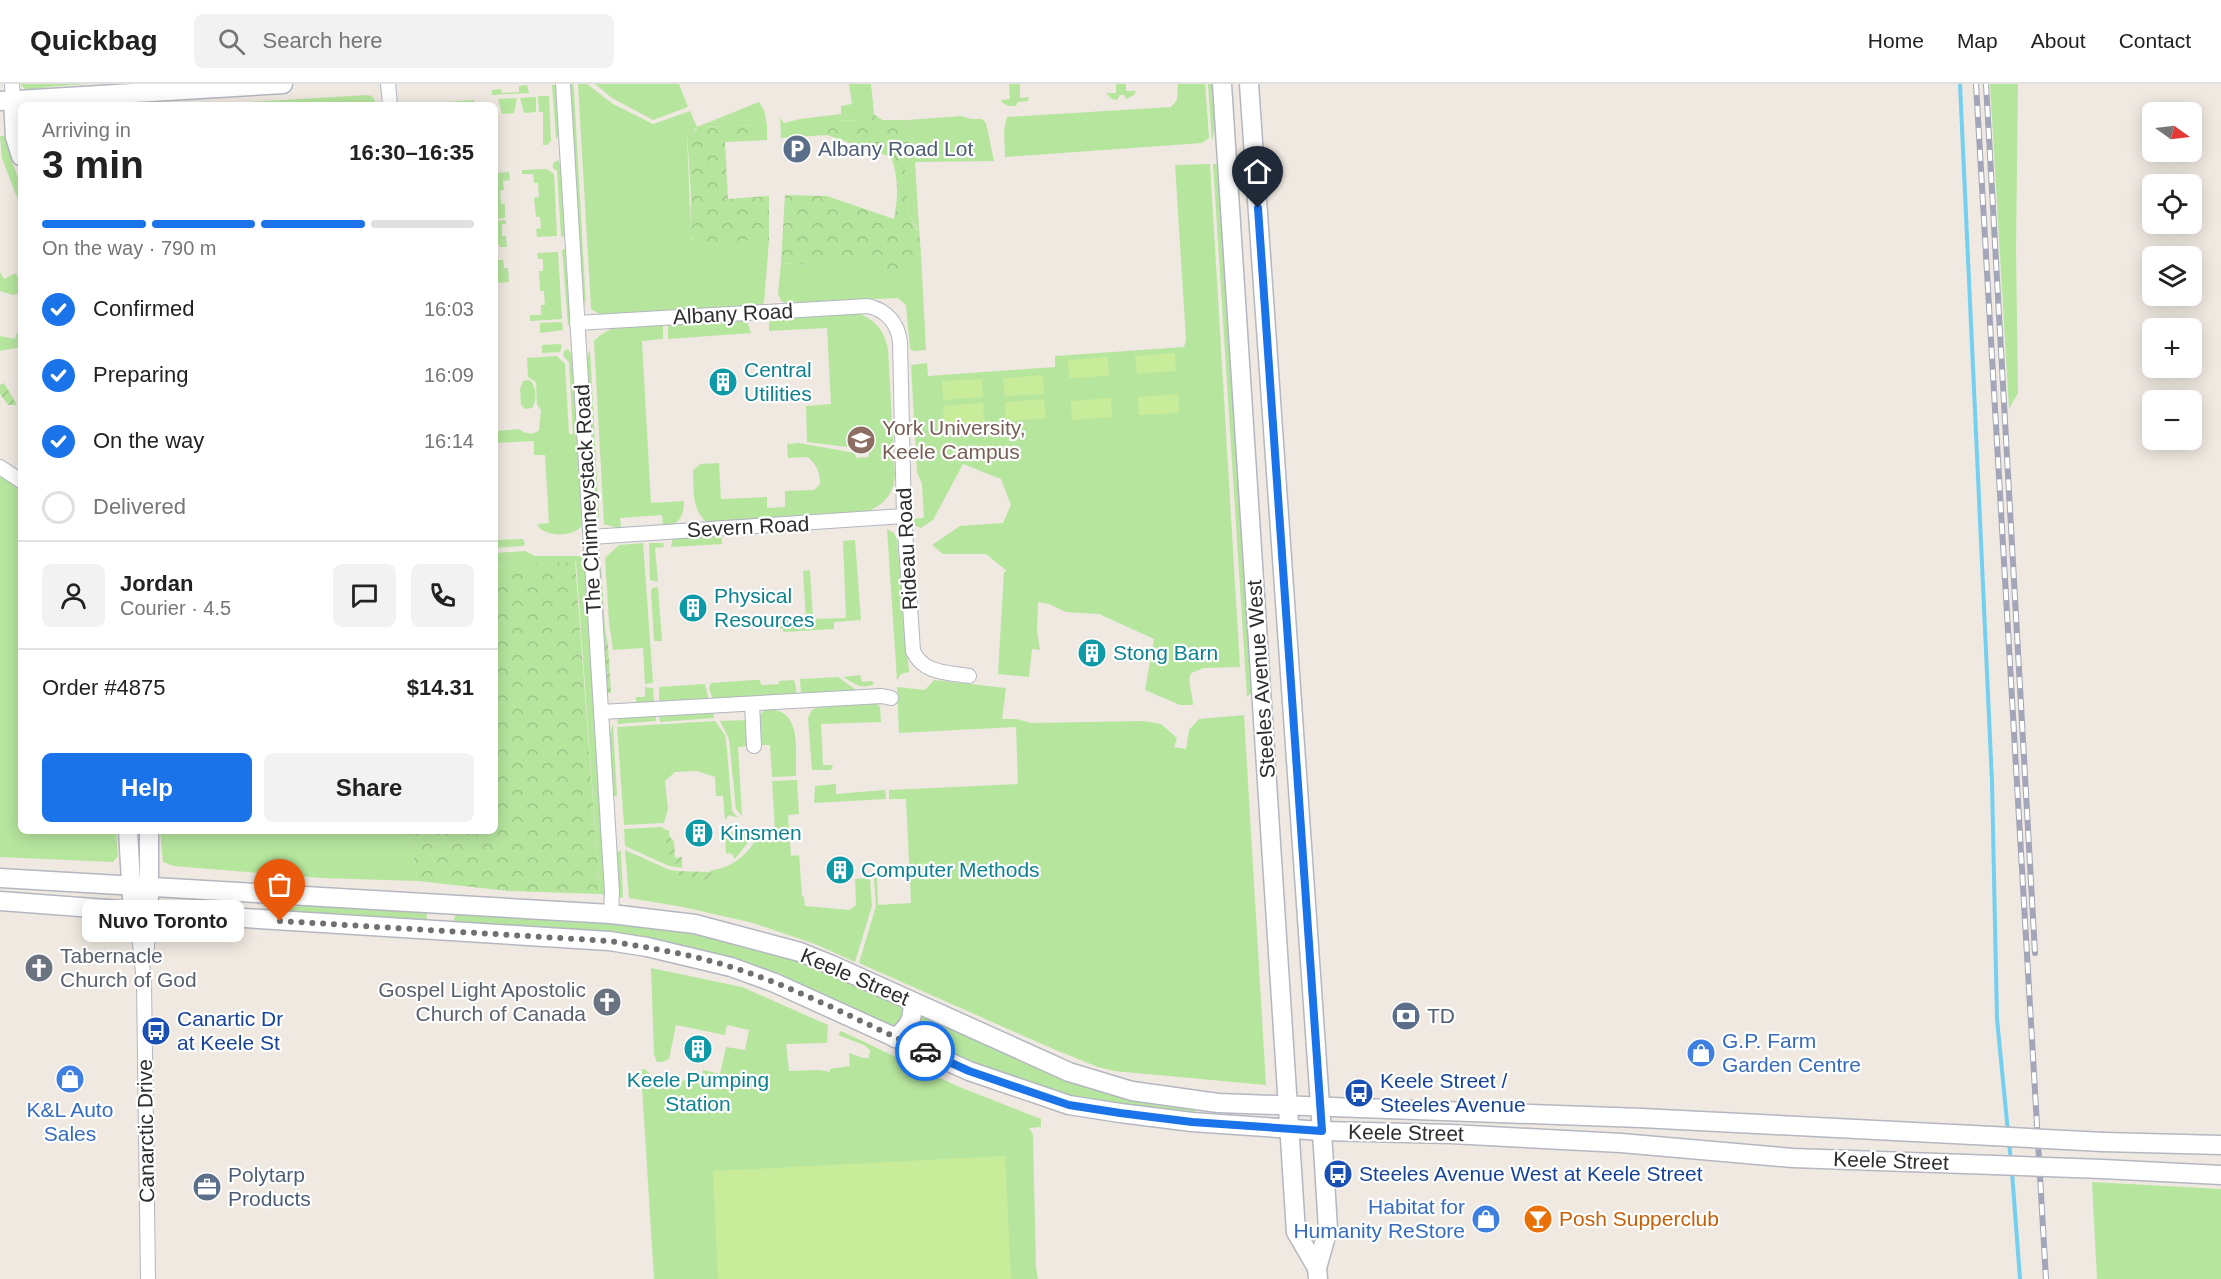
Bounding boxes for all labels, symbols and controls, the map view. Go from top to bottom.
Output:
search box [194,14,614,68]
text: Quickbag [30,25,158,56]
icon: search [215,25,248,58]
text: Search here [263,28,382,53]
text: Home [1868,29,1924,52]
text: Map [1957,29,1998,52]
text: About [2031,29,2086,52]
text: Contact [2119,29,2191,52]
north arrow [2142,102,2202,162]
map controls [2142,102,2202,450]
text: Arriving in [42,119,131,141]
parking icon: Albany Road Lot [781,133,813,165]
place label: Albany Road Lot [818,137,973,160]
text: 16:30–16:35 [349,140,474,165]
text: 3 min [42,143,144,186]
pin [1232,146,1283,208]
icon: home [1241,155,1274,188]
button: locate [2142,174,2202,234]
text: On the way · 790 m [42,237,217,259]
button: layers [2142,246,2202,306]
icon: check [42,293,75,326]
text: Confirmed [93,296,194,321]
text: 16:03 [424,298,474,320]
street label: Albany Road [672,299,794,328]
button: + [2142,318,2202,378]
place label: Central Utilities [744,358,812,405]
icon: check [42,359,75,392]
text: Preparing [93,362,188,387]
text: 16:09 [424,364,474,386]
building icon: Central Utilities [707,366,739,398]
street label: The Chimneystack Road [570,384,605,614]
button: − [2142,390,2202,450]
place label: York University, Keele Campus [882,416,1026,463]
school or university icon: York University, Keele Campus [845,424,877,456]
icon: check [42,425,75,458]
text: On the way [93,428,204,453]
text: 16:14 [424,430,474,452]
street label: Rideau Road [892,487,921,611]
text: Delivered [93,494,186,519]
street label: Severn Road [686,512,810,541]
button: person [42,564,105,627]
button: chat [333,564,396,627]
button: phone [411,564,474,627]
text: Jordan [120,571,193,596]
street label: Steeles Avenue West [1242,579,1279,779]
place label: Physical Resources [714,584,814,631]
building icon: Physical Resources [677,592,709,624]
text: Courier · 4.5 [120,597,231,619]
building icon: Stong Barn [1076,637,1108,669]
place label: Stong Barn [1113,641,1218,664]
text: Order #4875 [42,675,166,700]
text: $14.31 [407,675,474,700]
button: Help [42,753,252,822]
button: Share [264,753,474,822]
building icon: Kinsmen [683,817,715,849]
place label: Kinsmen [720,821,802,844]
building icon: Computer Methods [824,854,856,886]
place label: Computer Methods [861,858,1040,881]
pin [254,859,305,921]
icon: bag [263,868,296,901]
callout: Nuvo Toronto [82,900,244,942]
text: Nuvo Toronto [98,910,228,932]
street label: Keele Street [798,943,913,1010]
place label: Tabernacle Church of God [60,944,197,991]
church icon: Tabernacle Church of God [23,952,55,984]
place label: Gospel Light Apostolic Church of Canada [378,978,586,1025]
church icon: Gospel Light Apostolic Church of Canada [591,986,623,1018]
bank icon: TD [1390,1000,1422,1032]
place label: TD [1427,1004,1455,1027]
place label: Canartic Dr at Keele St [177,1007,283,1054]
bus stop icon: Canartic Dr at Keele St [140,1015,172,1047]
courier [895,1021,955,1081]
place label: G.P. Farm Garden Centre [1722,1029,1861,1076]
building icon: Keele Pumping Station [682,1033,714,1065]
icon: car [909,1035,942,1068]
shop icon: G.P. Farm Garden Centre [1685,1037,1717,1069]
street label: Canarctic Drive [133,1059,158,1203]
shop icon: K&L Auto Sales [54,1063,86,1095]
place label: Keele Pumping Station [627,1068,769,1115]
place label: Keele Street / Steeles Avenue [1380,1069,1526,1116]
bus stop icon: Keele Street / Steeles Avenue [1343,1077,1375,1109]
place label: K&L Auto Sales [27,1098,113,1145]
street label: Keele Street [1348,1120,1464,1145]
street label: Keele Street [1833,1147,1949,1174]
bus stop icon: Steeles Avenue West at Keele Street [1322,1158,1354,1190]
place label: Steeles Avenue West at Keele Street [1359,1162,1703,1185]
place label: Polytarp Products [228,1163,311,1210]
office icon: Polytarp Products [191,1171,223,1203]
place label: Habitat for Humanity ReStore [1293,1195,1465,1242]
shop icon: Habitat for Humanity ReStore [1470,1203,1502,1235]
bar icon: Posh Supperclub [1522,1203,1554,1235]
place label: Posh Supperclub [1559,1207,1719,1230]

